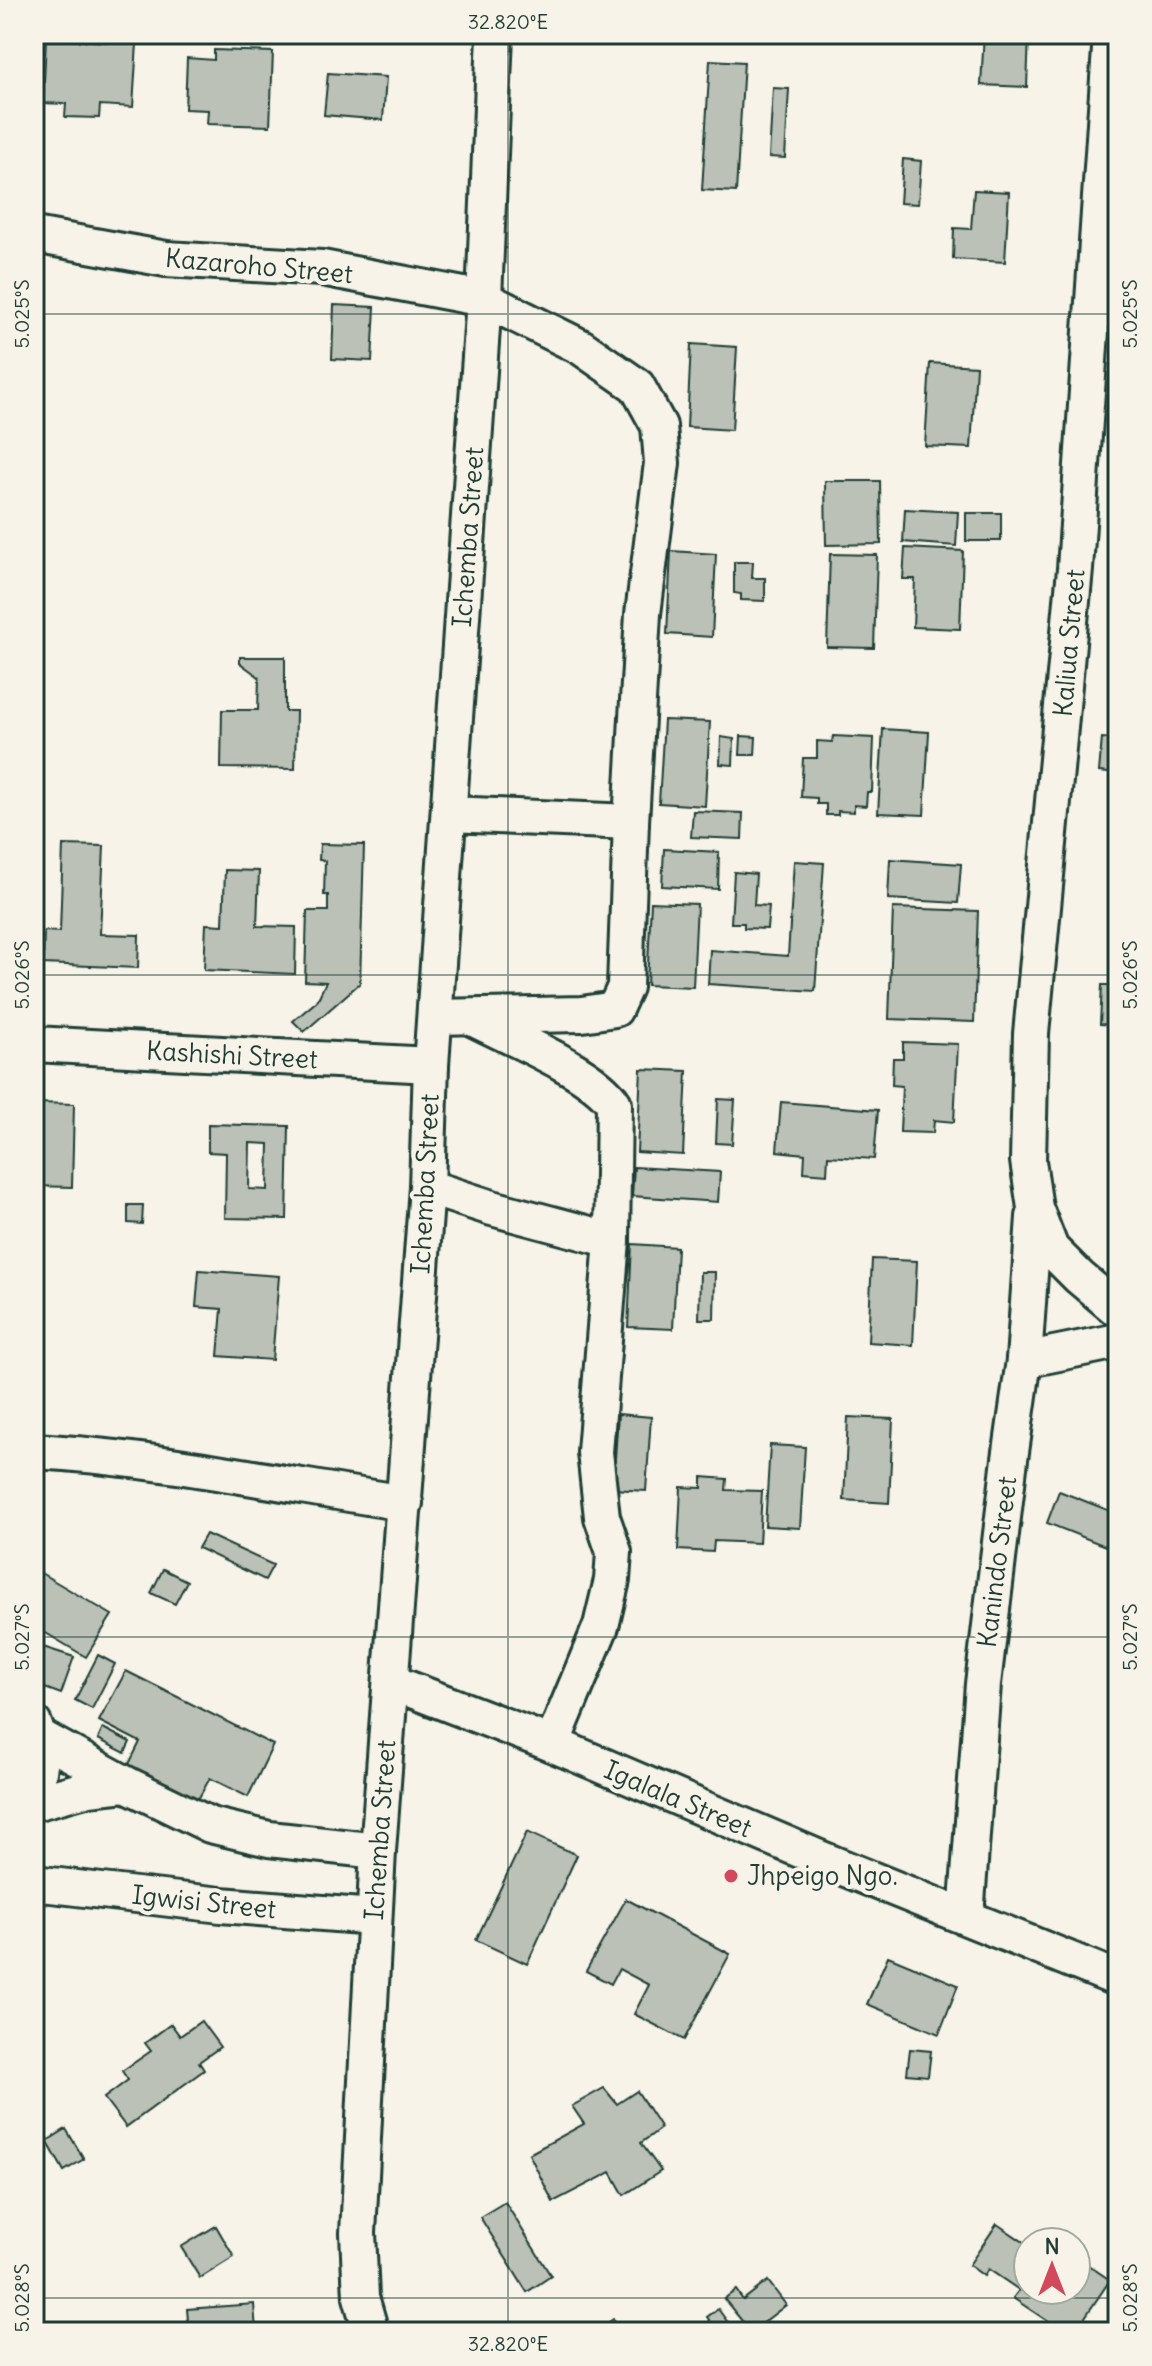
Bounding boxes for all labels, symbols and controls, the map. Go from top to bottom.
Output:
text: 32.820°E [468,9,548,34]
street label: Kazaroho Street [164,241,354,290]
text: 5.025°S [9,279,34,349]
text: 5.025°S [1117,279,1142,349]
street label: Ichemba Street [445,446,490,628]
street label: Kaliua Street [1046,568,1091,718]
text: 5.026°S [9,940,34,1010]
text: 5.026°S [1117,940,1142,1010]
street label: Kashishi Street [145,1034,319,1075]
street label: Ichemba Street [403,1093,446,1275]
street label: Kanindo Street [970,1474,1023,1649]
text: 5.027°S [9,1603,34,1671]
text: 5.027°S [1117,1603,1142,1671]
street label: Ichemba Street [357,1739,402,1921]
street label: Igalala Street [599,1753,757,1845]
place label: Jhpeigo Ngo. [747,1859,898,1892]
marker: Jhpeigo Ngo. [722,1867,740,1885]
street label: Igwisi Street [130,1878,278,1926]
north arrow [1012,2226,1092,2306]
text: N [1044,2232,1060,2260]
text: 5.028°S [9,2263,34,2333]
text: 5.028°S [1117,2263,1142,2333]
text: 32.820°E [468,2331,548,2356]

